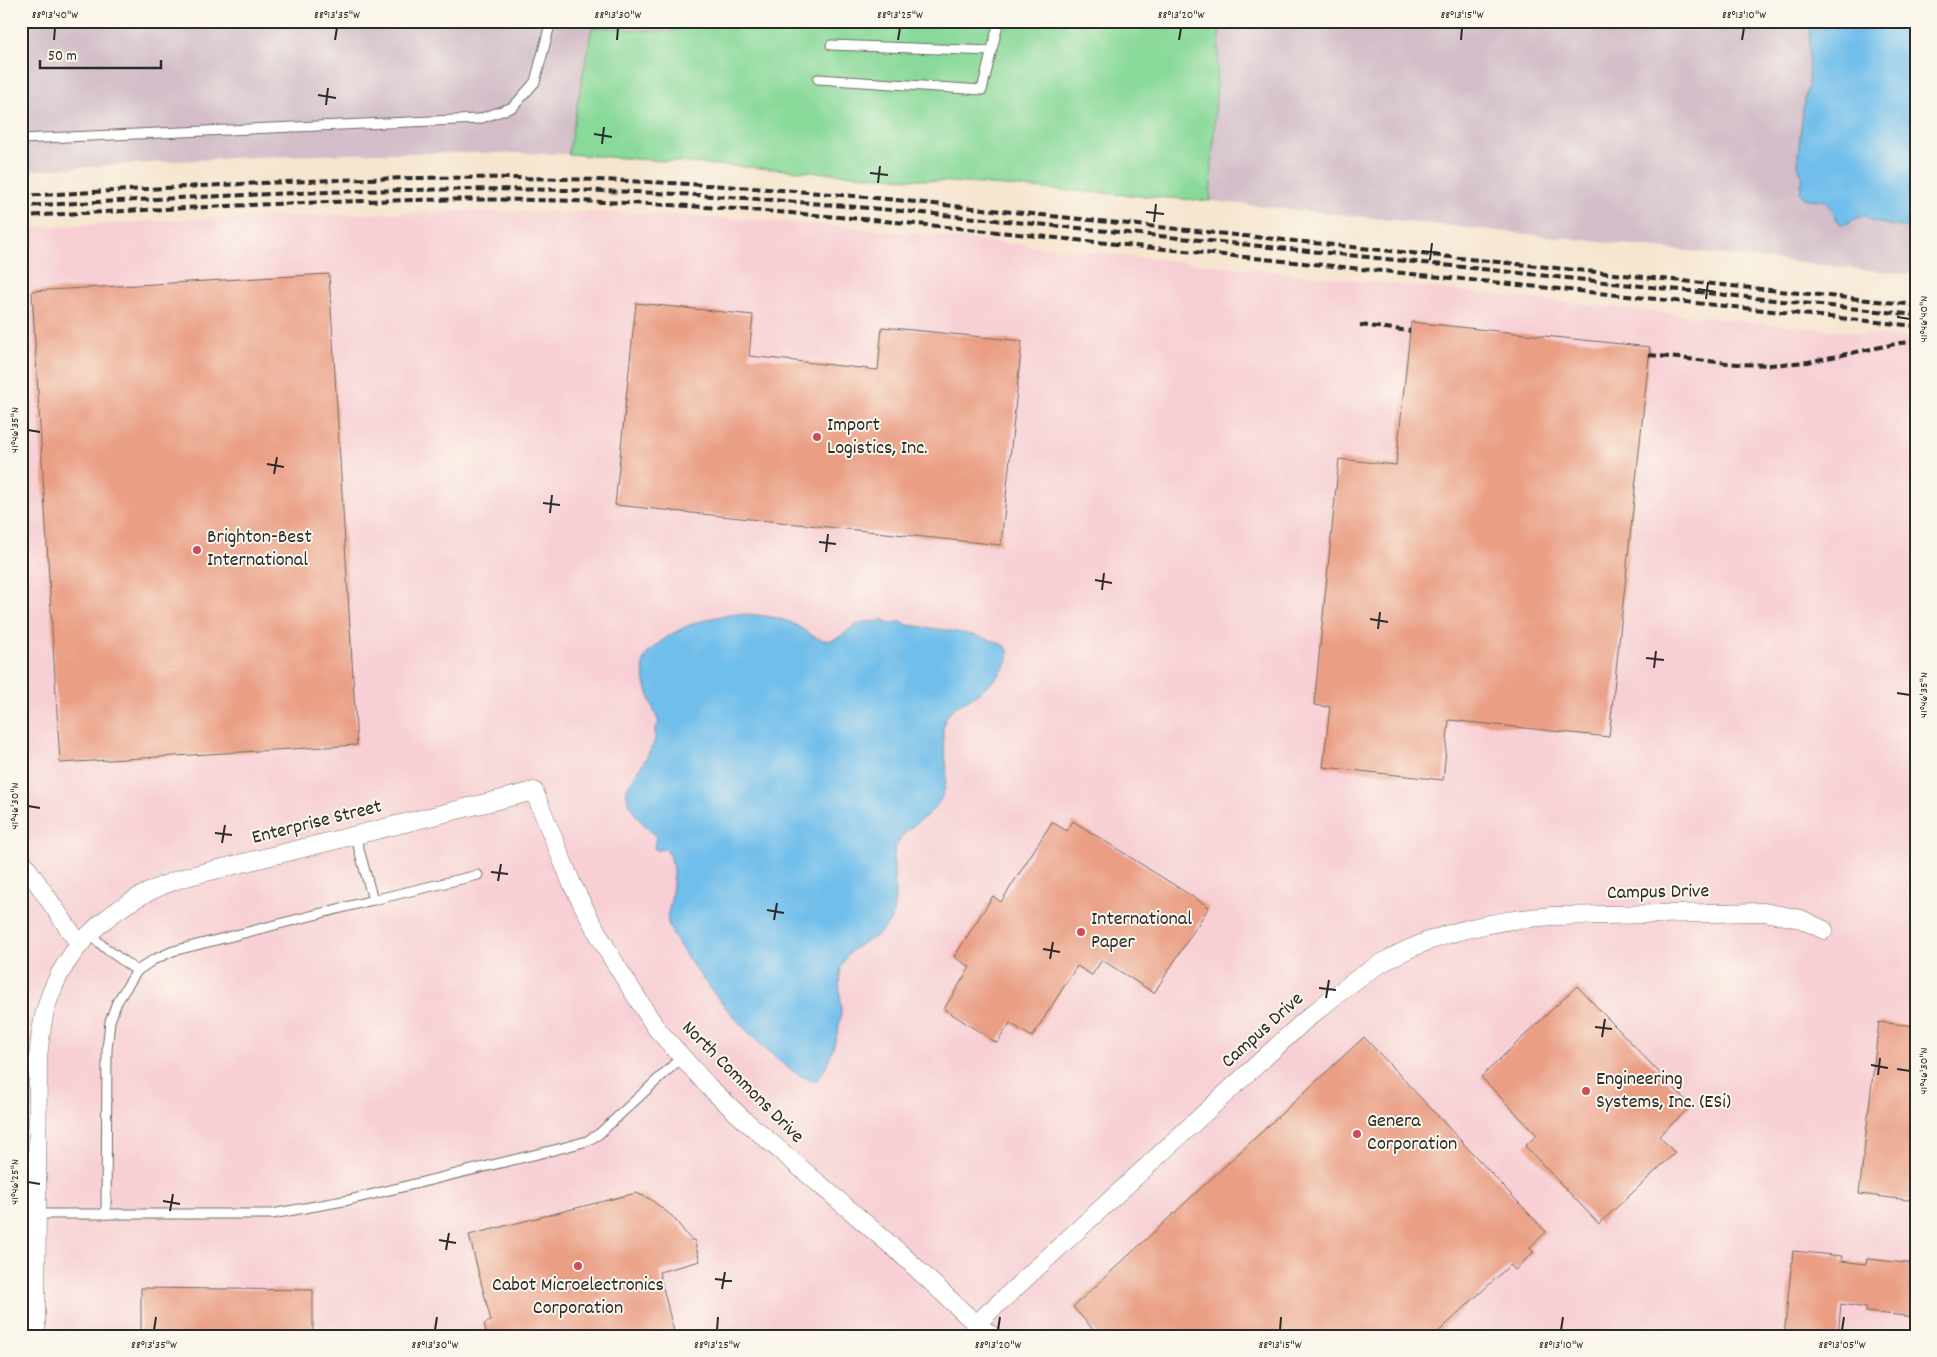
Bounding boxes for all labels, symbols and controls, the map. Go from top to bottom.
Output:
text: 88°13'40"W [32,7,78,24]
text: 88°13'35"W [314,7,360,24]
text: 88°13'30"W [595,7,642,24]
text: 88°13'25"W [877,7,923,24]
text: 88°13'20"W [1158,7,1204,24]
text: 88°13'15"W [1440,7,1484,24]
text: 88°13'10"W [1722,7,1766,24]
scale bar [40,38,161,70]
text: 50 m [48,46,77,68]
text: 41°46'40"N [1916,296,1933,342]
text: 41°46'35"N [7,407,24,453]
place label: Import Logistics, Inc. [827,412,928,463]
marker: Import Logistics, Inc. [811,431,823,443]
place label: Brighton-Best International [207,524,312,575]
marker: Brighton-Best International [191,544,203,556]
text: 41°46'35"N [1916,672,1933,718]
text: 41°46'30"N [7,783,24,829]
street label: Enterprise Street [249,793,385,853]
street label: Campus Drive [1607,878,1710,908]
place label: International Paper [1091,906,1192,957]
marker: International Paper [1075,926,1087,938]
street label: Campus Drive [1216,986,1311,1076]
street label: North Commons Drive [674,1015,810,1151]
text: 41°46'30"N [1916,1048,1933,1094]
place label: Engineering Systems, Inc. (ESi) [1596,1066,1731,1117]
marker: Engineering Systems, Inc. (ESi) [1580,1085,1592,1097]
place label: Genera Corporation [1367,1108,1457,1159]
marker: Genera Corporation [1351,1128,1363,1140]
text: 41°46'25"N [7,1159,24,1205]
marker: Cabot Microelectronics Corporation [572,1260,584,1272]
place label: Cabot Microelectronics Corporation [492,1272,664,1323]
text: 88°13'35"W [131,1337,177,1354]
text: 88°13'30"W [412,1337,459,1354]
text: 88°13'25"W [694,1337,740,1354]
text: 88°13'20"W [975,1337,1021,1354]
text: 88°13'15"W [1258,1337,1302,1354]
text: 88°13'10"W [1539,1337,1583,1354]
text: 88°13'05"W [1818,1337,1866,1354]

